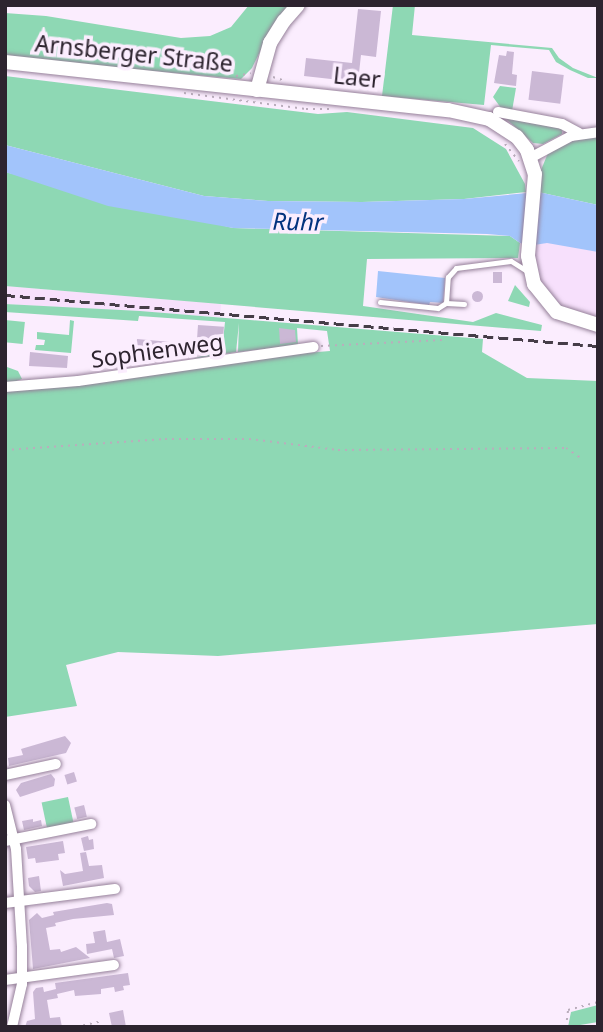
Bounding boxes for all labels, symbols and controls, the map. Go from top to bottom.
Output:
street label: Arnsberger Straße [34,29,234,77]
street label: Laer [332,61,382,93]
water label: Ruhr [272,206,324,236]
street label: Sophienweg [89,327,225,373]

